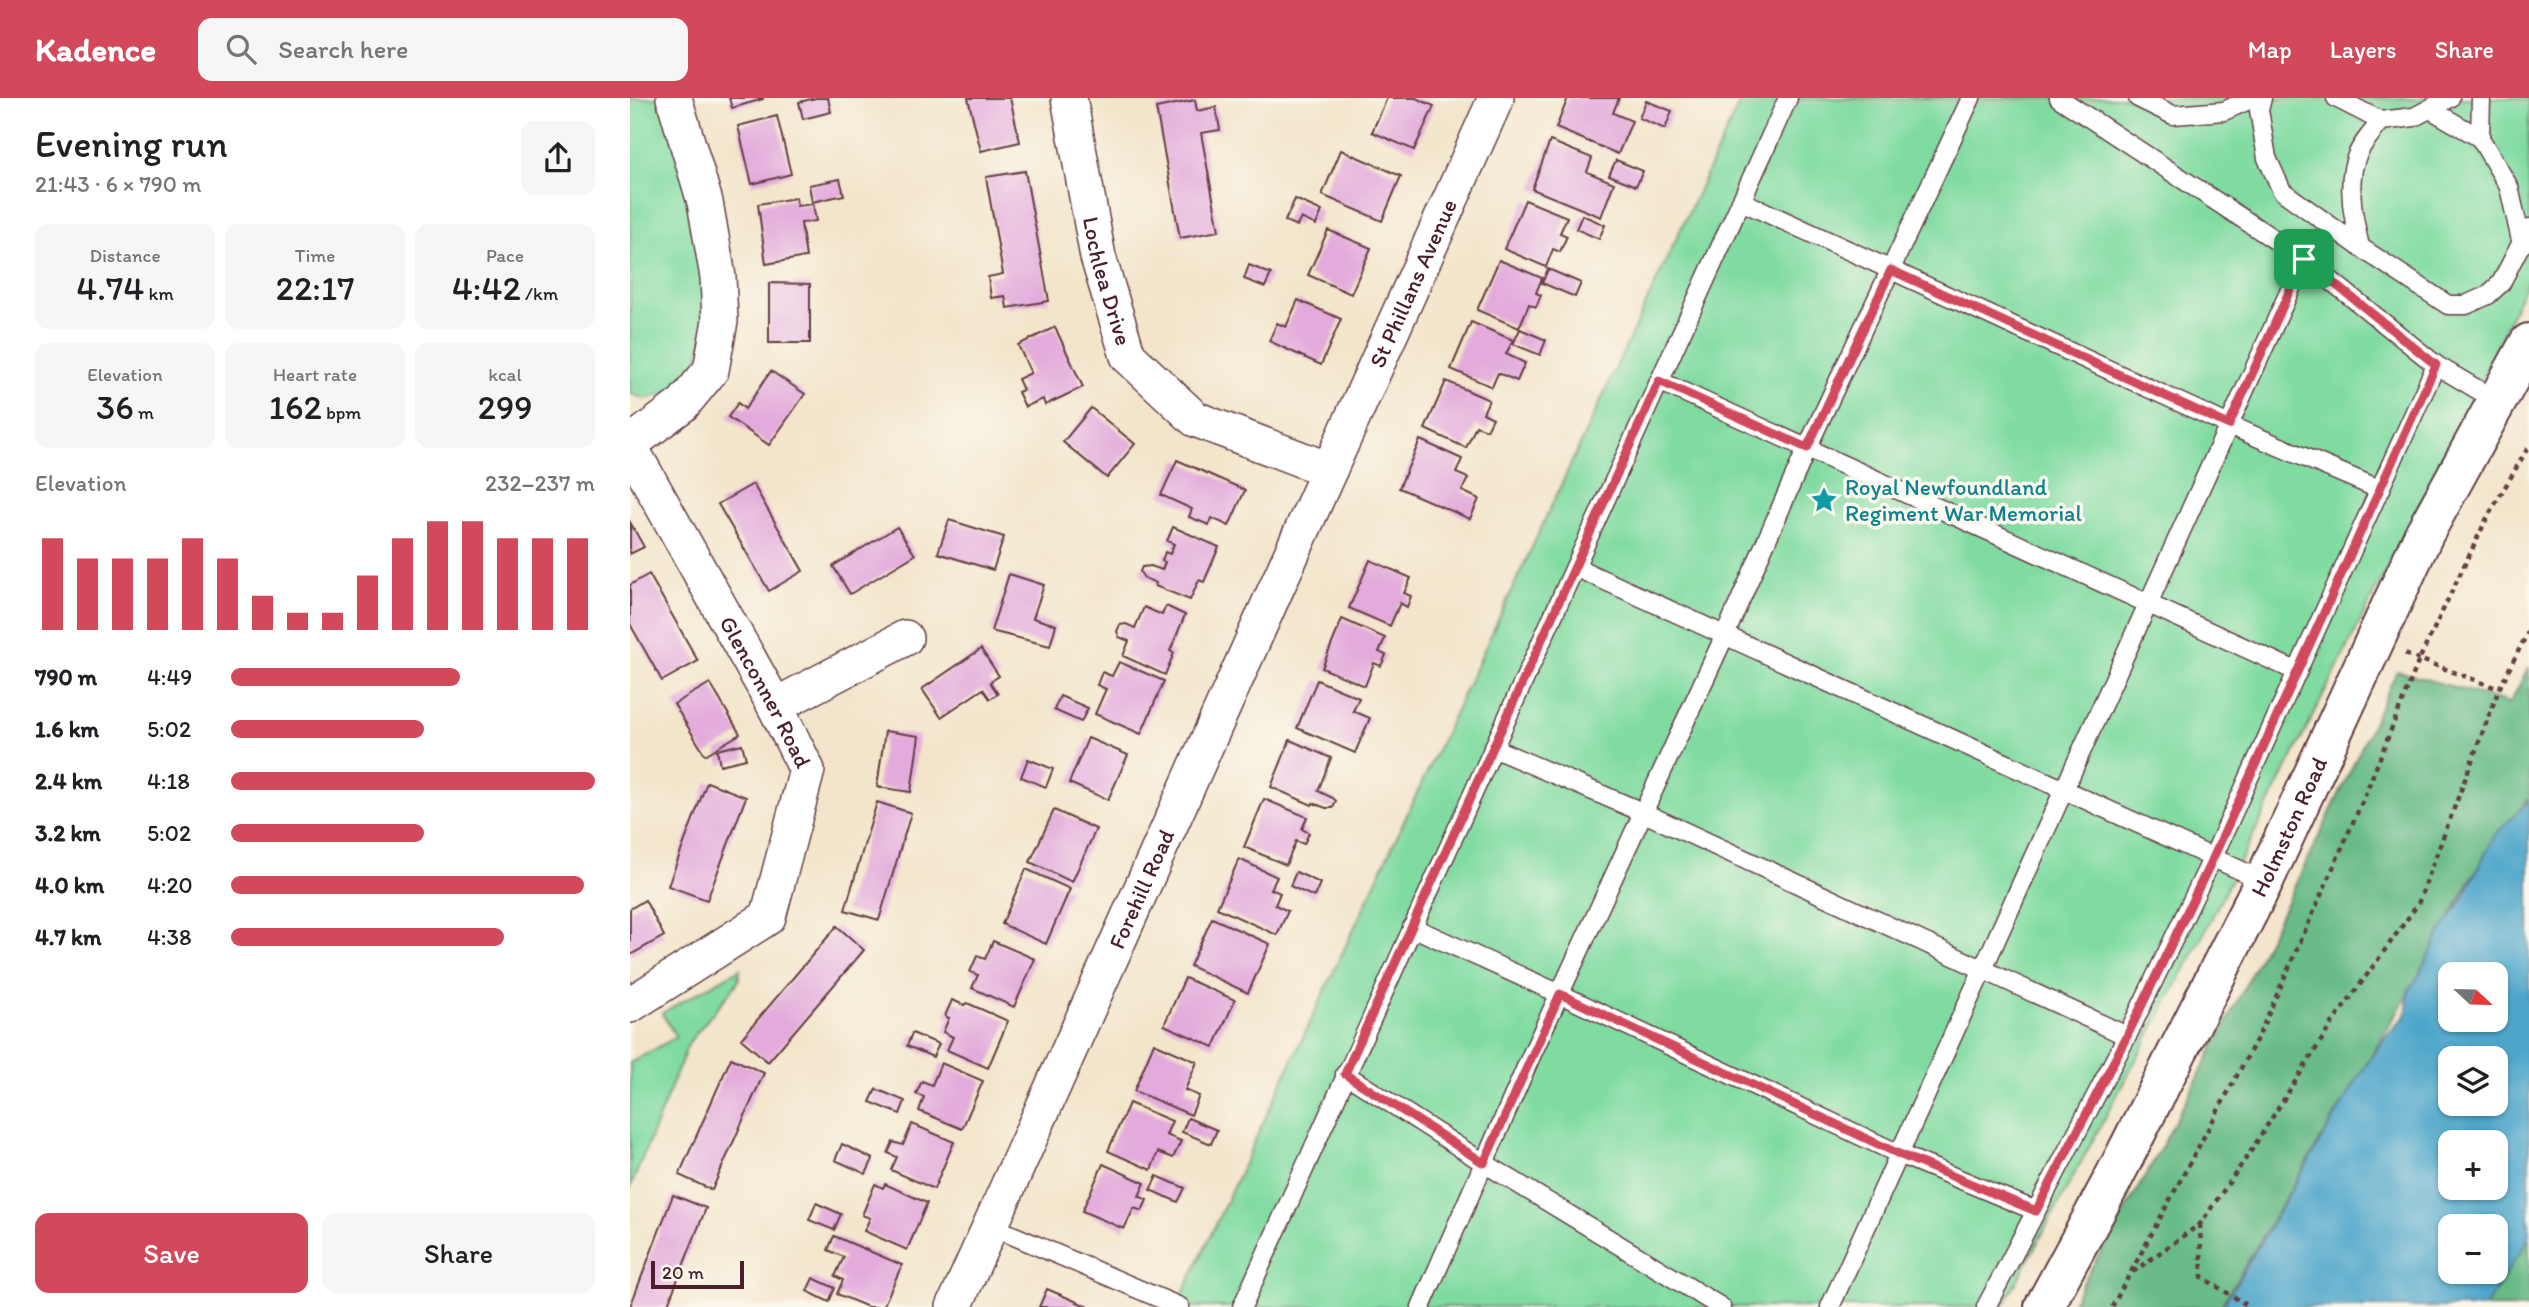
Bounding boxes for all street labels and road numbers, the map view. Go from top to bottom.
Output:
street label: St Phillans Avenue [1363,194,1463,372]
street label: Lochlea Drive [1077,214,1138,349]
street label: Glenconner Road [713,611,818,773]
street label: Holmston Road [2244,752,2333,902]
street label: Forehill Road [1102,825,1180,953]

